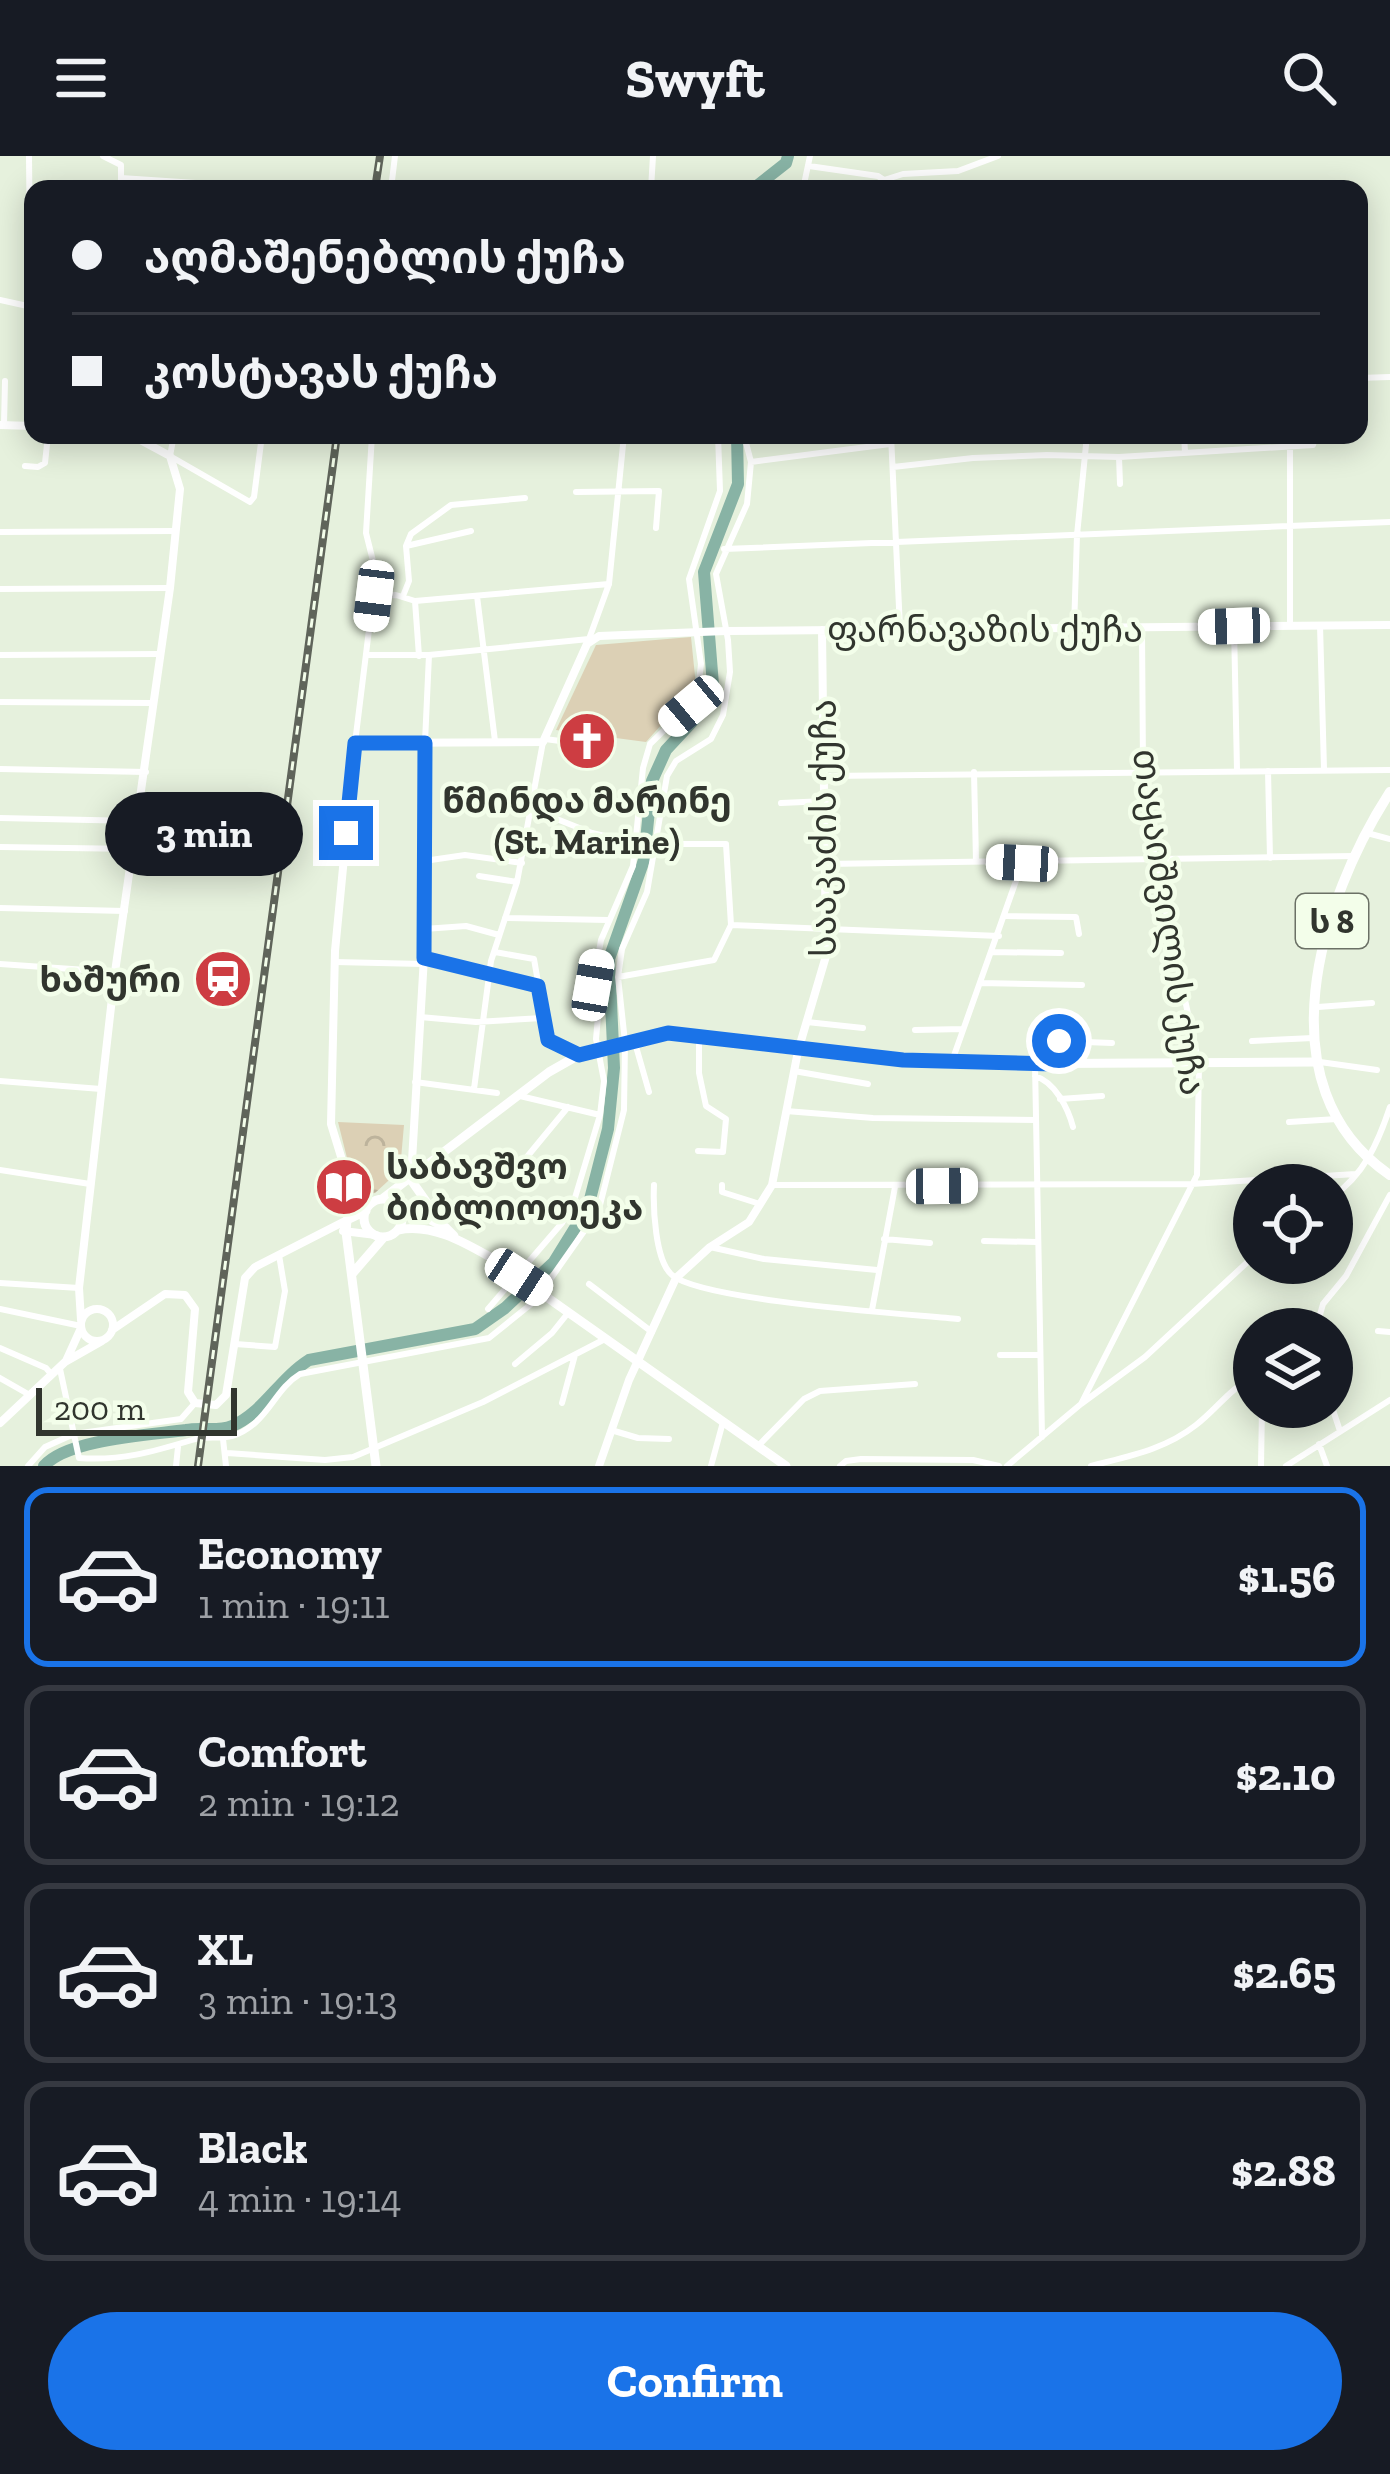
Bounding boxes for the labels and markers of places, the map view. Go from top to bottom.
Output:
church icon: წმინდა მარინე (St. Marine) [556,710,618,772]
place label: წმინდა მარინე (St. Marine) [442,779,732,863]
station icon: ხაშური [192,948,254,1010]
place label: ხაშური [40,958,181,1001]
place label: საბავშვო ბიბლიოთეკა [386,1145,643,1229]
library icon: საბავშვო ბიბლიოთეკა [313,1156,375,1218]

